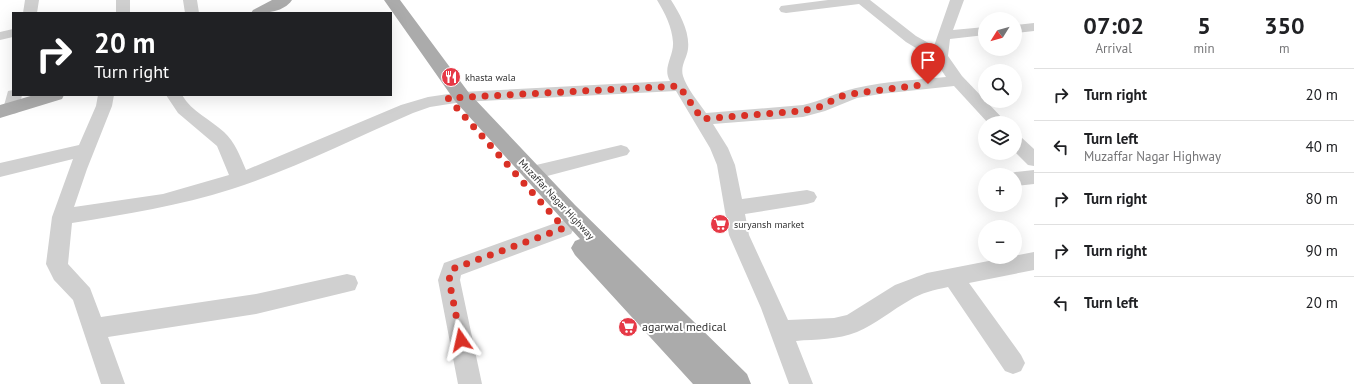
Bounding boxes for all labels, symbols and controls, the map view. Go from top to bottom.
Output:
text: 07:02 [1083,10,1144,41]
text: 5 [1197,10,1211,41]
text: 350 [1264,10,1305,41]
north arrow [978,12,1022,56]
map controls [978,12,1022,264]
text: 20 m [94,24,155,61]
icon: right [28,28,80,80]
text: Arrival [1096,40,1132,57]
text: min [1193,40,1215,57]
text: m [1279,40,1290,57]
pin [911,43,945,84]
icon: arrive [917,49,939,71]
text: Turn right [94,60,169,83]
button: search [978,64,1022,108]
restaurant icon: khasta wala [440,66,462,88]
place label: khasta wala [465,71,516,84]
icon: right [1050,84,1072,106]
text: Turn right [1084,85,1147,104]
text: 20 m [1305,85,1338,104]
button: layers [978,116,1022,160]
text: Turn left [1084,129,1138,148]
icon: left [1050,136,1072,158]
text: 40 m [1305,137,1338,156]
text: Muzaffar Nagar Highway [1084,148,1221,165]
street label: Muzaffar Nagar Highway [516,156,598,243]
button: + [978,168,1022,212]
icon: right [1050,188,1072,210]
text: Turn right [1084,189,1147,208]
text: 80 m [1305,189,1338,208]
supermarket icon: suryansh market [709,213,731,235]
place label: suryansh market [734,218,805,231]
button: − [978,220,1022,264]
icon: right [1050,240,1072,262]
text: Turn right [1084,241,1147,260]
text: 90 m [1305,241,1338,260]
icon: left [1050,292,1072,314]
text: Turn left [1084,293,1138,312]
text: 20 m [1305,293,1338,312]
supermarket icon: agarwal medical [617,316,639,338]
position arrow [440,319,482,361]
place label: agarwal medical [642,319,727,334]

